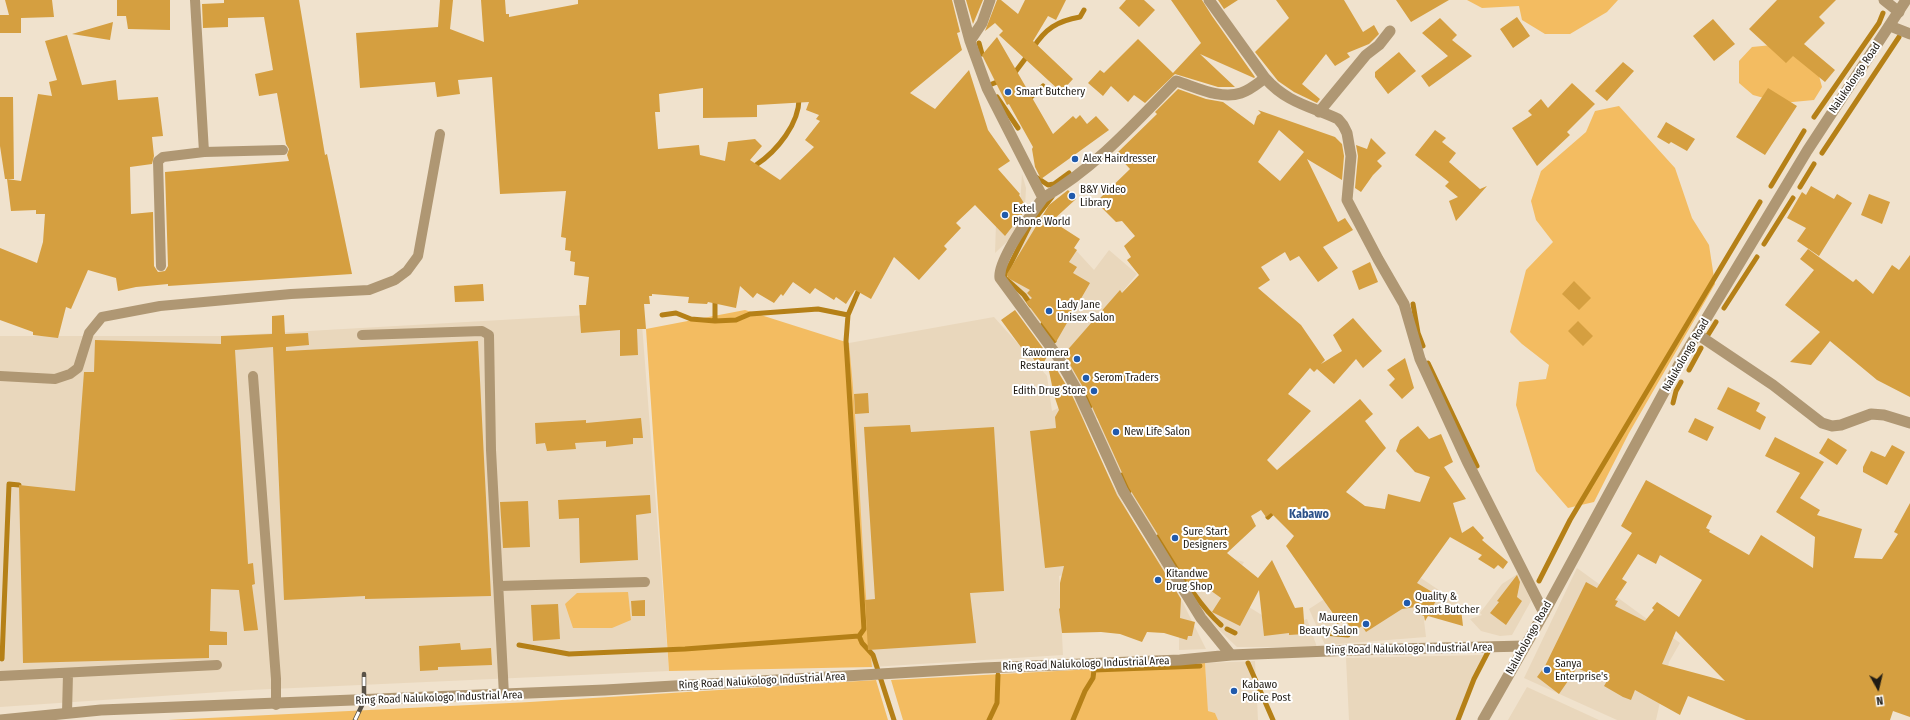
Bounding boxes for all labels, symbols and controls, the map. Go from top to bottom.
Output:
street label: Nalukolongo Road [1827,40,1883,116]
place label: Smart Butchery [1016,85,1085,99]
marker: Smart Butchery [1003,87,1013,97]
place label: Alex Hairdresser [1083,152,1156,166]
marker: Alex Hairdresser [1070,154,1080,164]
place label: B&Y Video Library [1080,183,1126,209]
marker: B&Y Video Library [1067,191,1077,201]
place label: Extel Phone World [1013,202,1070,228]
marker: Extel Phone World [1000,210,1010,220]
place label: Lady Jane Unisex Salon [1057,298,1115,324]
marker: Lady Jane Unisex Salon [1044,306,1054,316]
street label: Nalukolongo Road [1660,316,1712,394]
place label: Kawomera Restaurant [1020,346,1069,372]
marker: Kawomera Restaurant [1072,354,1082,364]
place label: Serom Traders [1094,371,1159,385]
marker: Serom Traders [1081,373,1091,383]
place label: Edith Drug Store [1013,384,1086,398]
marker: Edith Drug Store [1089,386,1099,396]
place label: New Life Salon [1124,425,1190,439]
marker: New Life Salon [1111,427,1121,437]
district label: Kabawo [1289,508,1329,522]
place label: Sure Start Designers [1183,525,1228,551]
marker: Sure Start Designers [1170,533,1180,543]
place label: Kitandwe Drug Shop [1166,567,1213,593]
marker: Kitandwe Drug Shop [1153,575,1163,585]
place label: Quality & Smart Butcher [1415,590,1479,616]
marker: Quality & Smart Butcher [1402,598,1412,608]
street label: Nalukolongo Road [1503,599,1555,677]
place label: Maureen Beauty Salon [1299,611,1358,637]
marker: Maureen Beauty Salon [1361,619,1371,629]
street label: Ring Road Nalukologo Industrial Area [1325,641,1493,657]
street label: Ring Road Nalukologo Industrial Area [1002,654,1170,674]
place label: Sanya Enterprise's [1555,657,1608,683]
marker: Sanya Enterprise's [1542,665,1552,675]
north arrow [1858,668,1898,708]
street label: Ring Road Nalukologo Industrial Area [678,670,846,692]
place label: Kabawo Police Post [1242,678,1291,704]
marker: Kabawo Police Post [1229,686,1239,696]
street label: Ring Road Nalukologo Industrial Area [355,688,523,708]
text: N [1876,693,1884,707]

